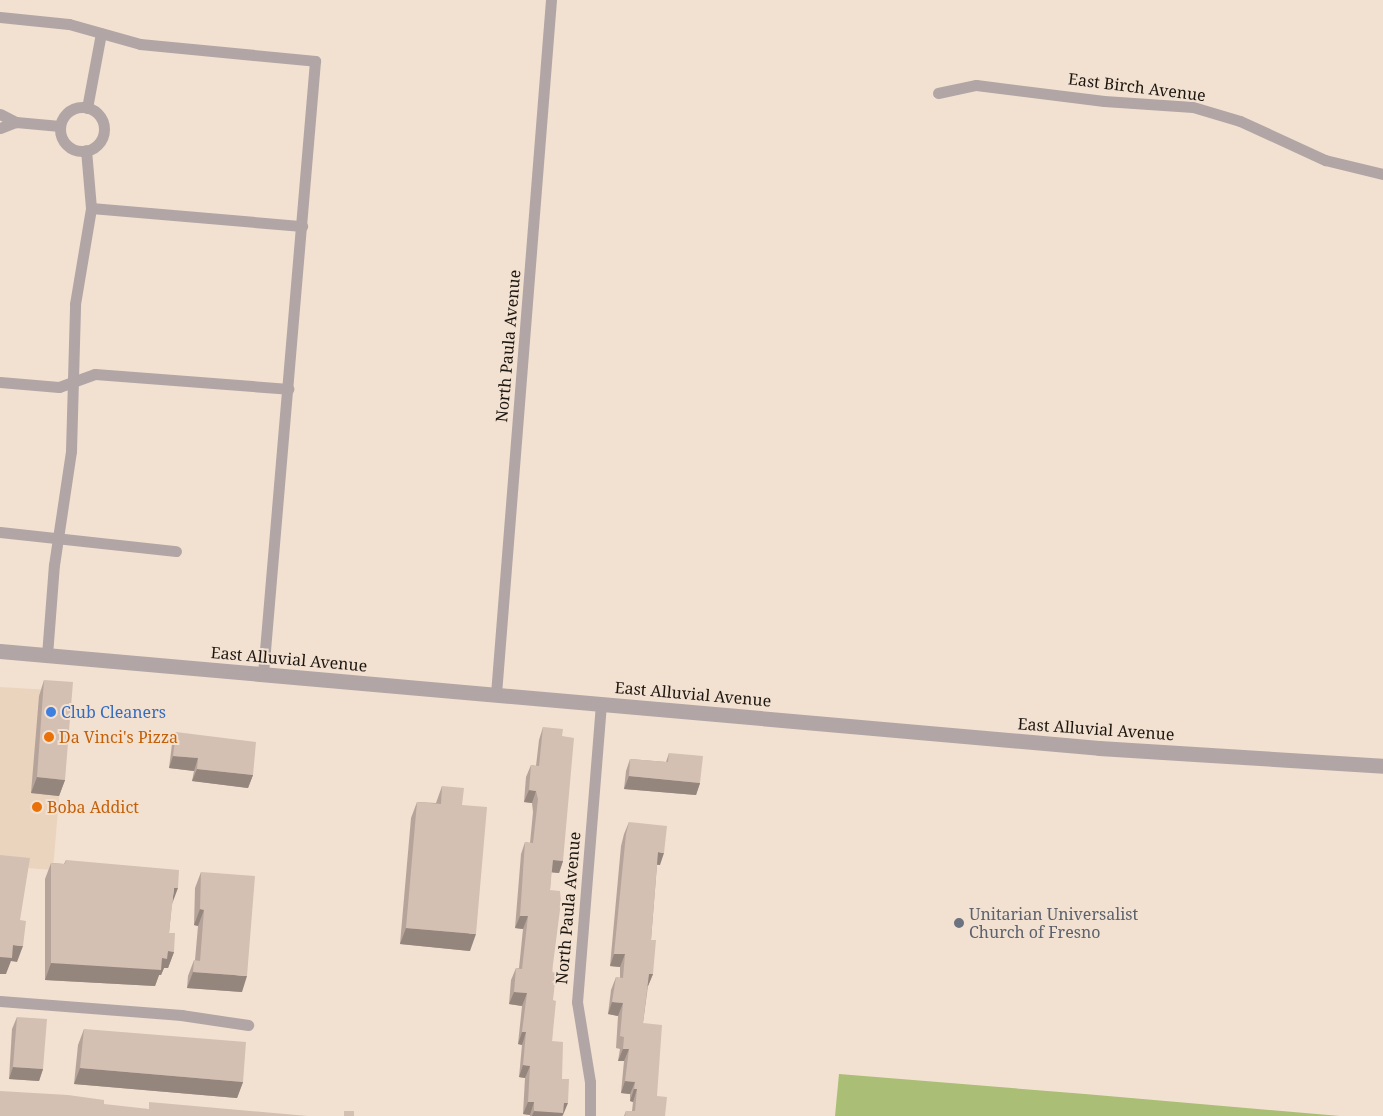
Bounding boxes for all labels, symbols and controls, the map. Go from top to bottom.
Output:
street label: East Birch Avenue [1067,69,1207,105]
street label: North Paula Avenue [492,269,524,423]
street label: East Alluvial Avenue [210,643,368,675]
street label: East Alluvial Avenue [614,678,772,710]
place label: Club Cleaners [61,702,166,722]
marker: Club Cleaners [45,706,57,718]
street label: East Alluvial Avenue [1017,714,1175,744]
place label: Da Vinci's Pizza [59,727,178,747]
marker: Da Vinci's Pizza [43,731,55,743]
place label: Boba Addict [47,797,139,817]
marker: Boba Addict [31,801,43,813]
street label: North Paula Avenue [552,831,584,985]
place label: Unitarian Universalist Church of Fresno [969,904,1138,942]
marker: Unitarian Universalist Church of Fresno [953,917,965,929]

